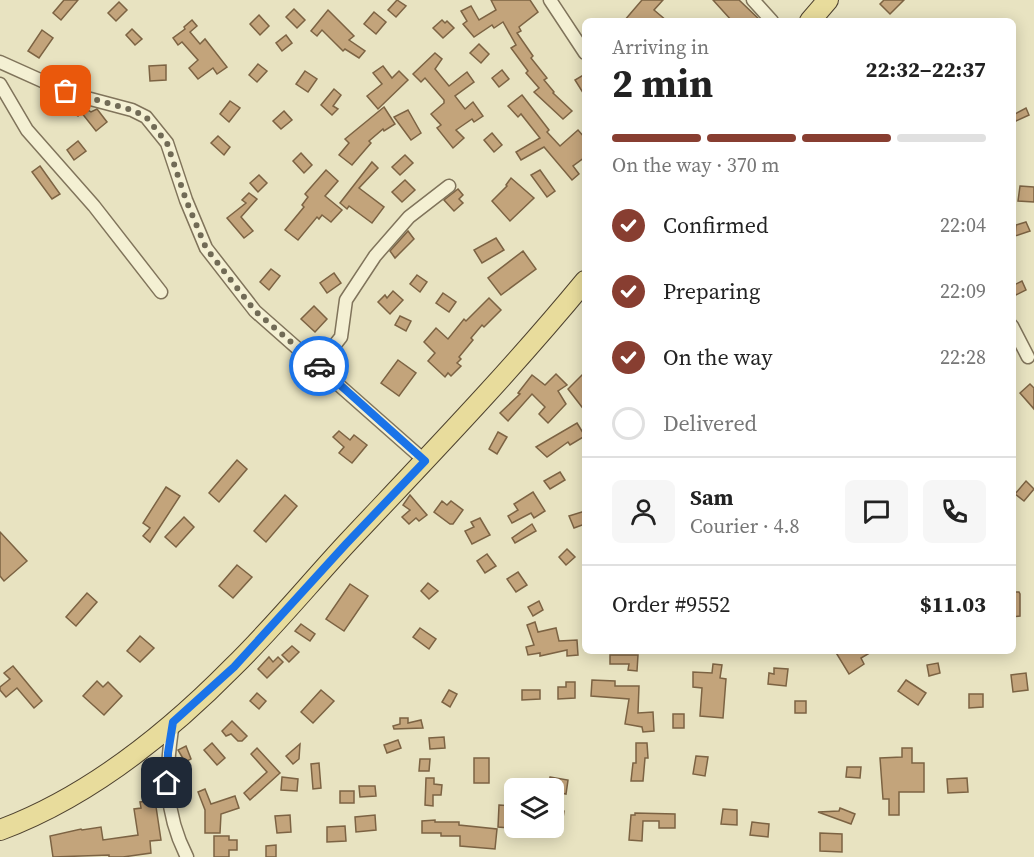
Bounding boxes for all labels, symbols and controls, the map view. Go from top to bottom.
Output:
text: Arriving in [612,33,709,61]
text: 22:32–22:37 [866,54,986,84]
text: 2 min [612,57,713,110]
pin [40,65,91,116]
icon: bag [49,74,82,107]
text: On the way · 370 m [612,151,779,179]
icon: check [612,209,645,242]
text: Confirmed [663,210,768,240]
text: 22:04 [940,211,986,239]
icon: check [612,275,645,308]
text: Preparing [663,276,760,306]
text: 22:09 [940,277,986,305]
courier [289,336,349,396]
icon: check [612,341,645,374]
text: On the way [663,342,772,372]
text: 22:28 [940,343,986,371]
icon: car [303,350,336,383]
text: Delivered [663,408,757,438]
button: person [612,480,675,543]
button: chat [845,480,908,543]
button: phone [923,480,986,543]
text: Sam [690,482,734,512]
text: Courier · 4.8 [690,512,799,540]
text: Order #9552 [612,589,730,619]
text: $11.03 [920,589,986,619]
pin [141,757,192,808]
icon: home [150,766,183,799]
map controls [504,778,564,838]
button: layers [504,778,564,838]

